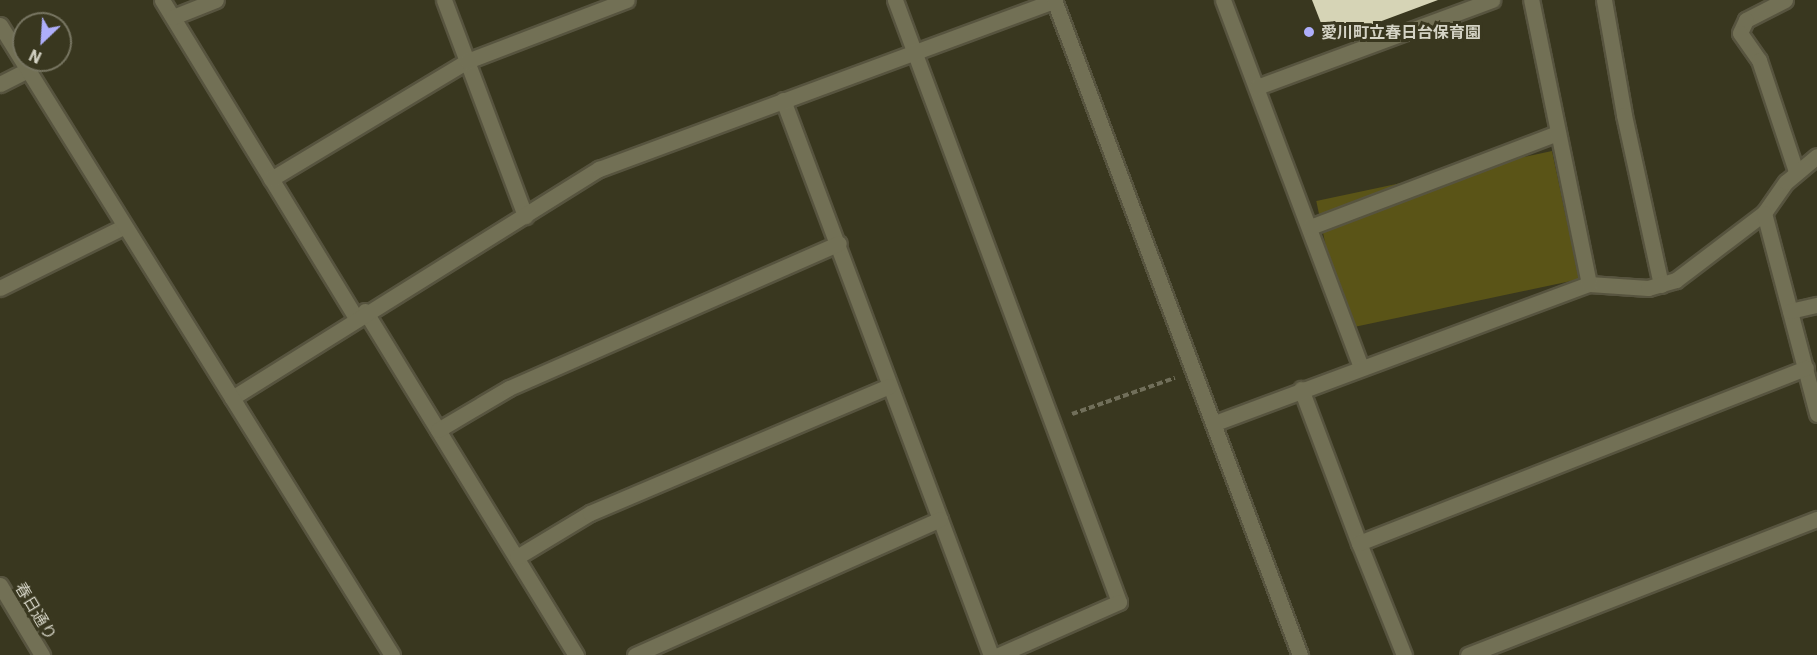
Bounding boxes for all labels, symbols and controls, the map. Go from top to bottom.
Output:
north arrow [12,12,72,72]
place label: 愛川町立春日台保育園 [1321,22,1481,42]
marker: 愛川町立春日台保育園 [1302,25,1316,39]
text: N [26,45,45,68]
street label: 春日通り [11,579,61,643]

